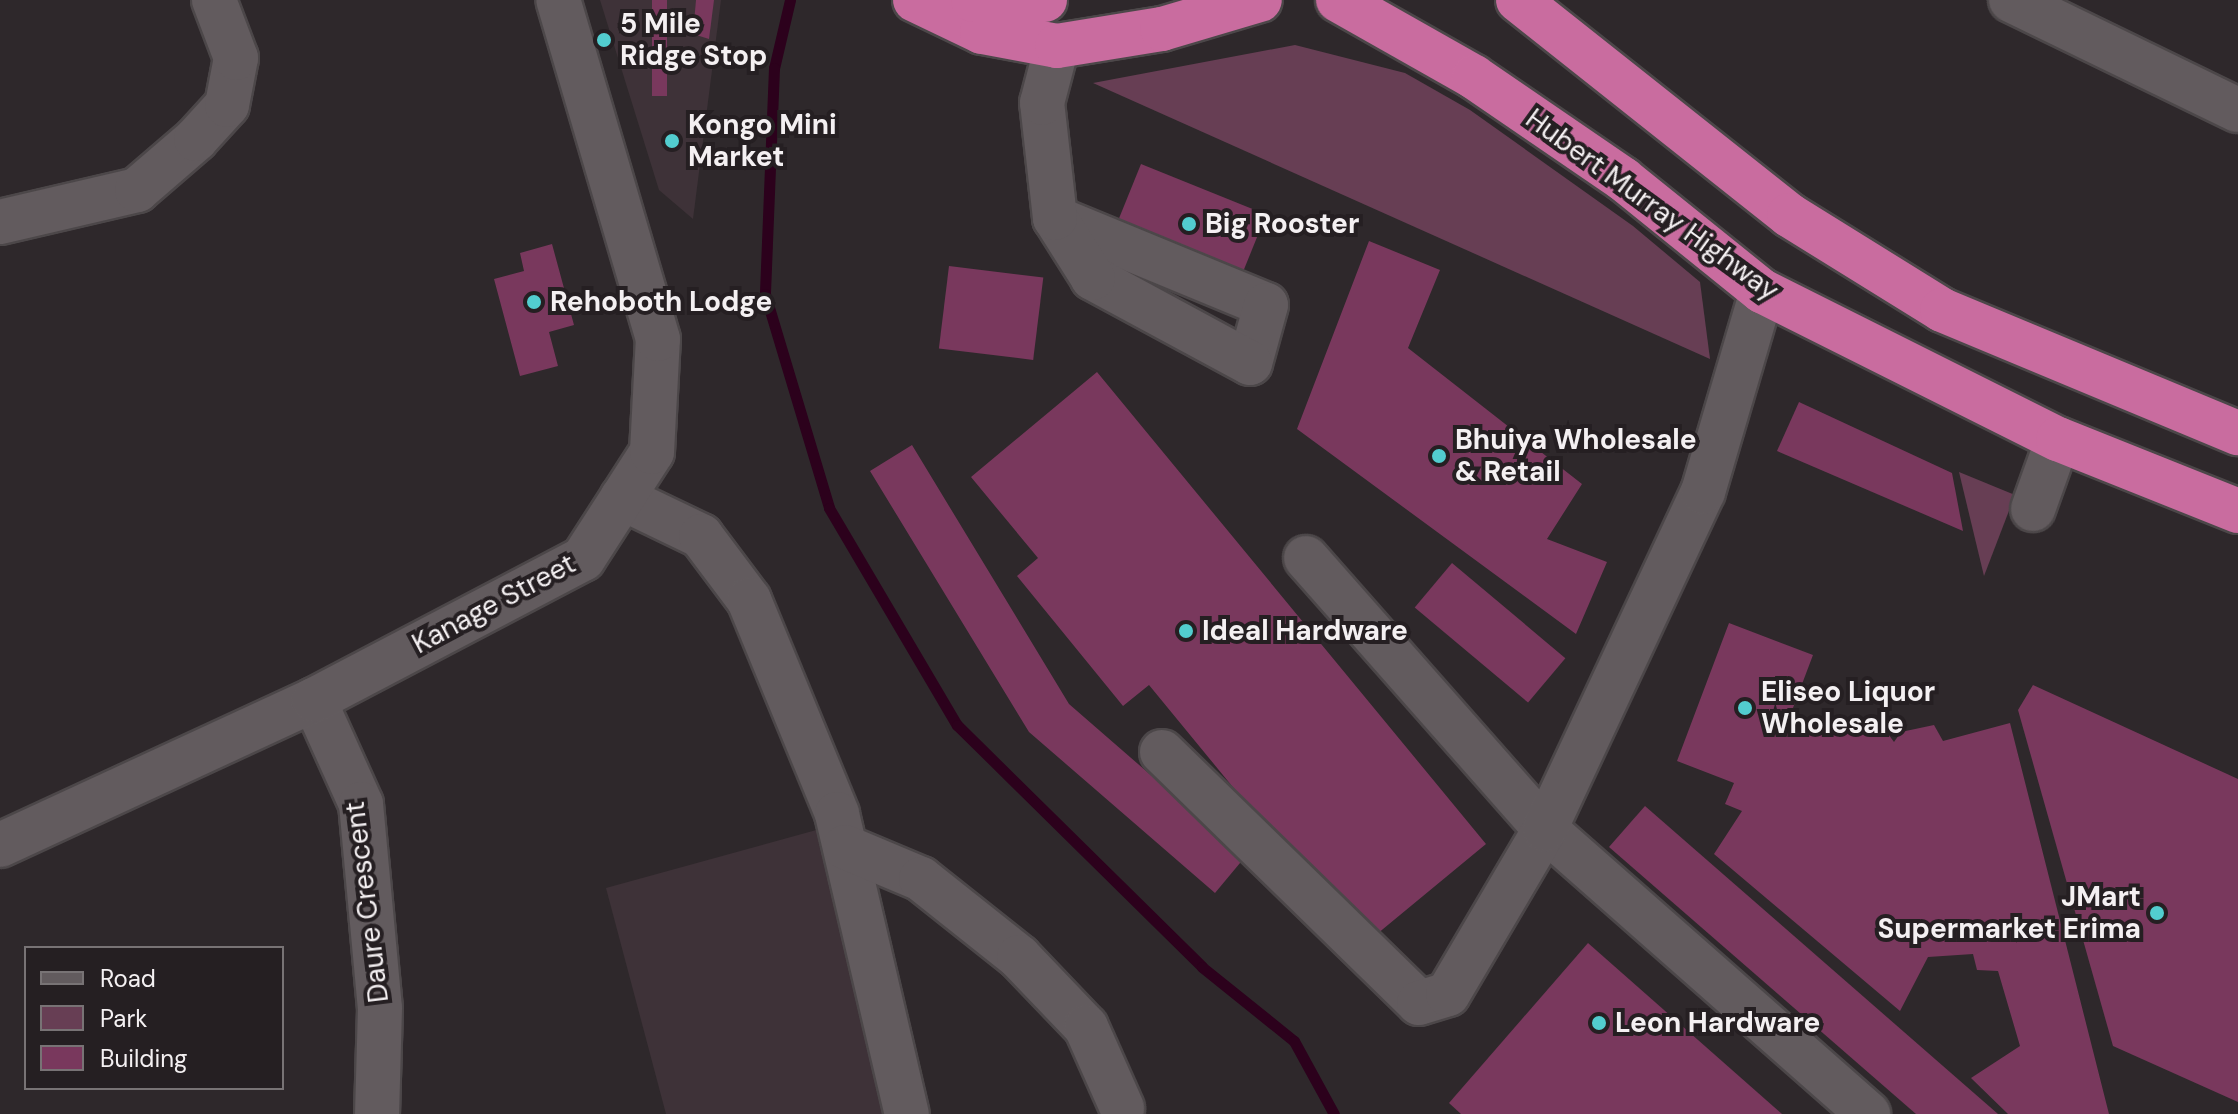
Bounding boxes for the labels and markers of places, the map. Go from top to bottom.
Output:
place label: 5 Mile Ridge Stop [620,7,767,73]
marker: 5 Mile Ridge Stop [595,31,613,49]
place label: Kongo Mini Market [688,108,837,174]
marker: Kongo Mini Market [663,132,681,150]
place label: Big Rooster [1205,207,1359,241]
marker: Big Rooster [1180,215,1198,233]
place label: Rehoboth Lodge [550,285,772,319]
marker: Rehoboth Lodge [525,293,543,311]
place label: Bhuiya Wholesale & Retail [1455,423,1697,489]
marker: Bhuiya Wholesale & Retail [1430,447,1448,465]
place label: Ideal Hardware [1202,614,1408,648]
marker: Ideal Hardware [1177,622,1195,640]
place label: Eliseo Liquor Wholesale [1761,675,1935,741]
marker: Eliseo Liquor Wholesale [1736,699,1754,717]
place label: JMart Supermarket Erima [1877,880,2141,946]
marker: JMart Supermarket Erima [2148,904,2166,922]
place label: Leon Hardware [1615,1006,1820,1040]
marker: Leon Hardware [1590,1014,1608,1032]

